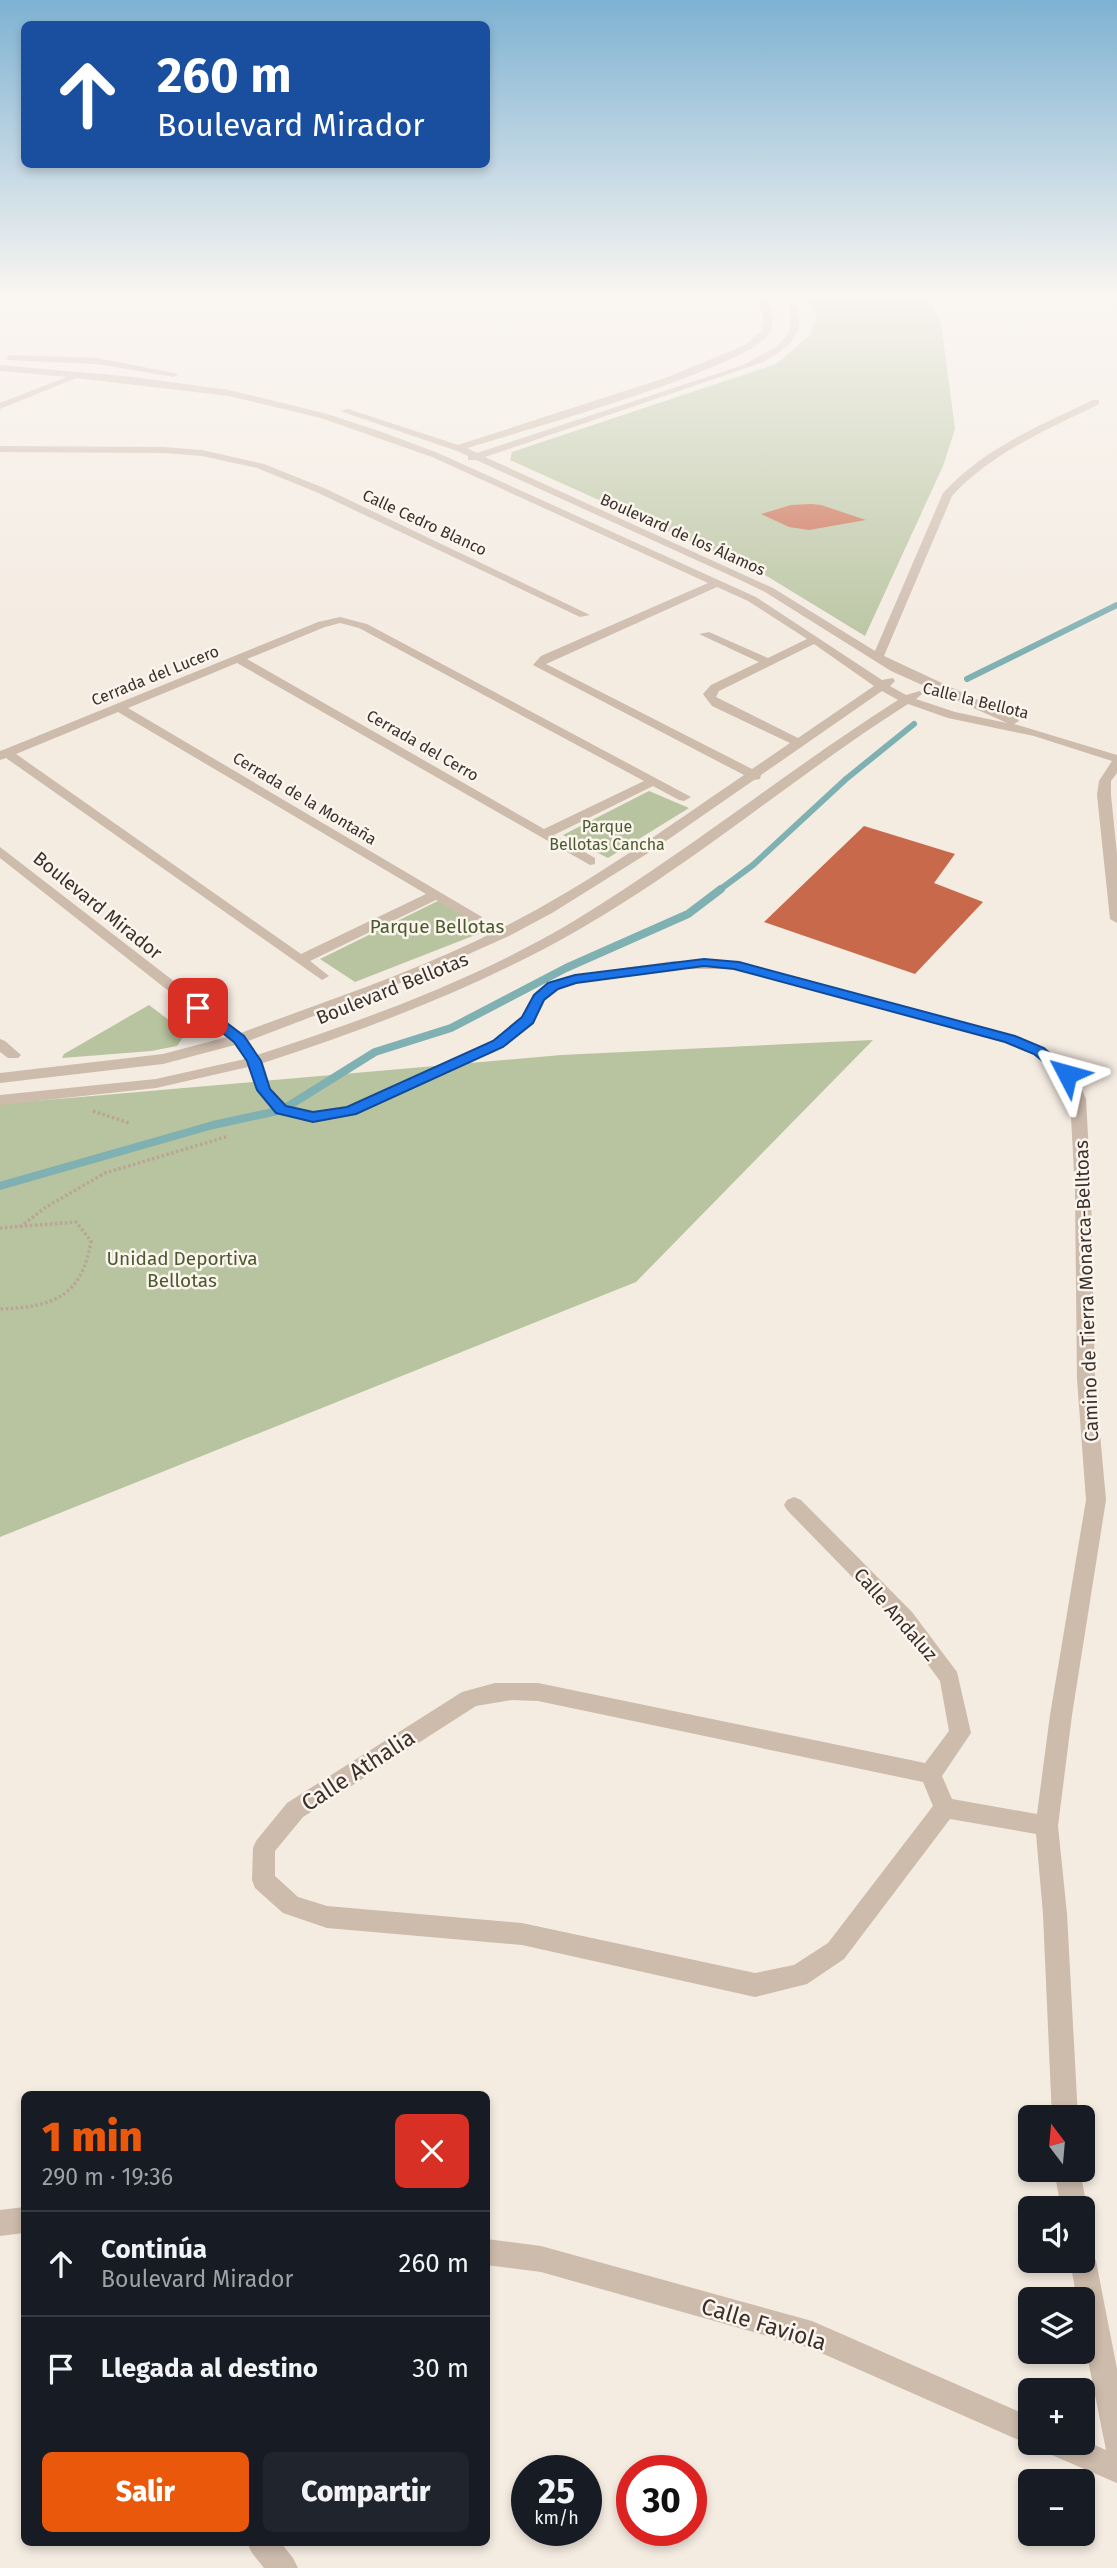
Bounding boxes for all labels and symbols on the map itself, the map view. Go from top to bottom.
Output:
street label: Calle Cedro Blanco [360,485,490,560]
street label: Boulevard de los Álamos [597,489,769,579]
street label: Cerrada del Lucero [89,641,222,710]
street label: Calle la Bellota [921,678,1031,723]
street label: Cerrada del Cerro [363,706,482,785]
street label: Cerrada de la Montaña [230,748,380,849]
park label: Parque Bellotas Cancha [549,817,665,854]
street label: Boulevard Mirador [29,846,167,965]
park label: Parque Bellotas [370,915,504,938]
street label: Boulevard Bellotas [313,947,472,1029]
pin [168,978,228,1038]
position arrow [1030,1037,1104,1111]
street label: Camino de Tierra Monarca-Belltoas [1070,1140,1103,1442]
park label: Unidad Deportiva Bellotas [106,1247,258,1292]
street label: Calle Andaluz [849,1563,942,1665]
street label: Calle Athalia [296,1723,420,1817]
north arrow [1018,2105,1096,2182]
street label: Calle Faviola [698,2292,830,2356]
speed limit sign: 30 [616,2455,707,2546]

